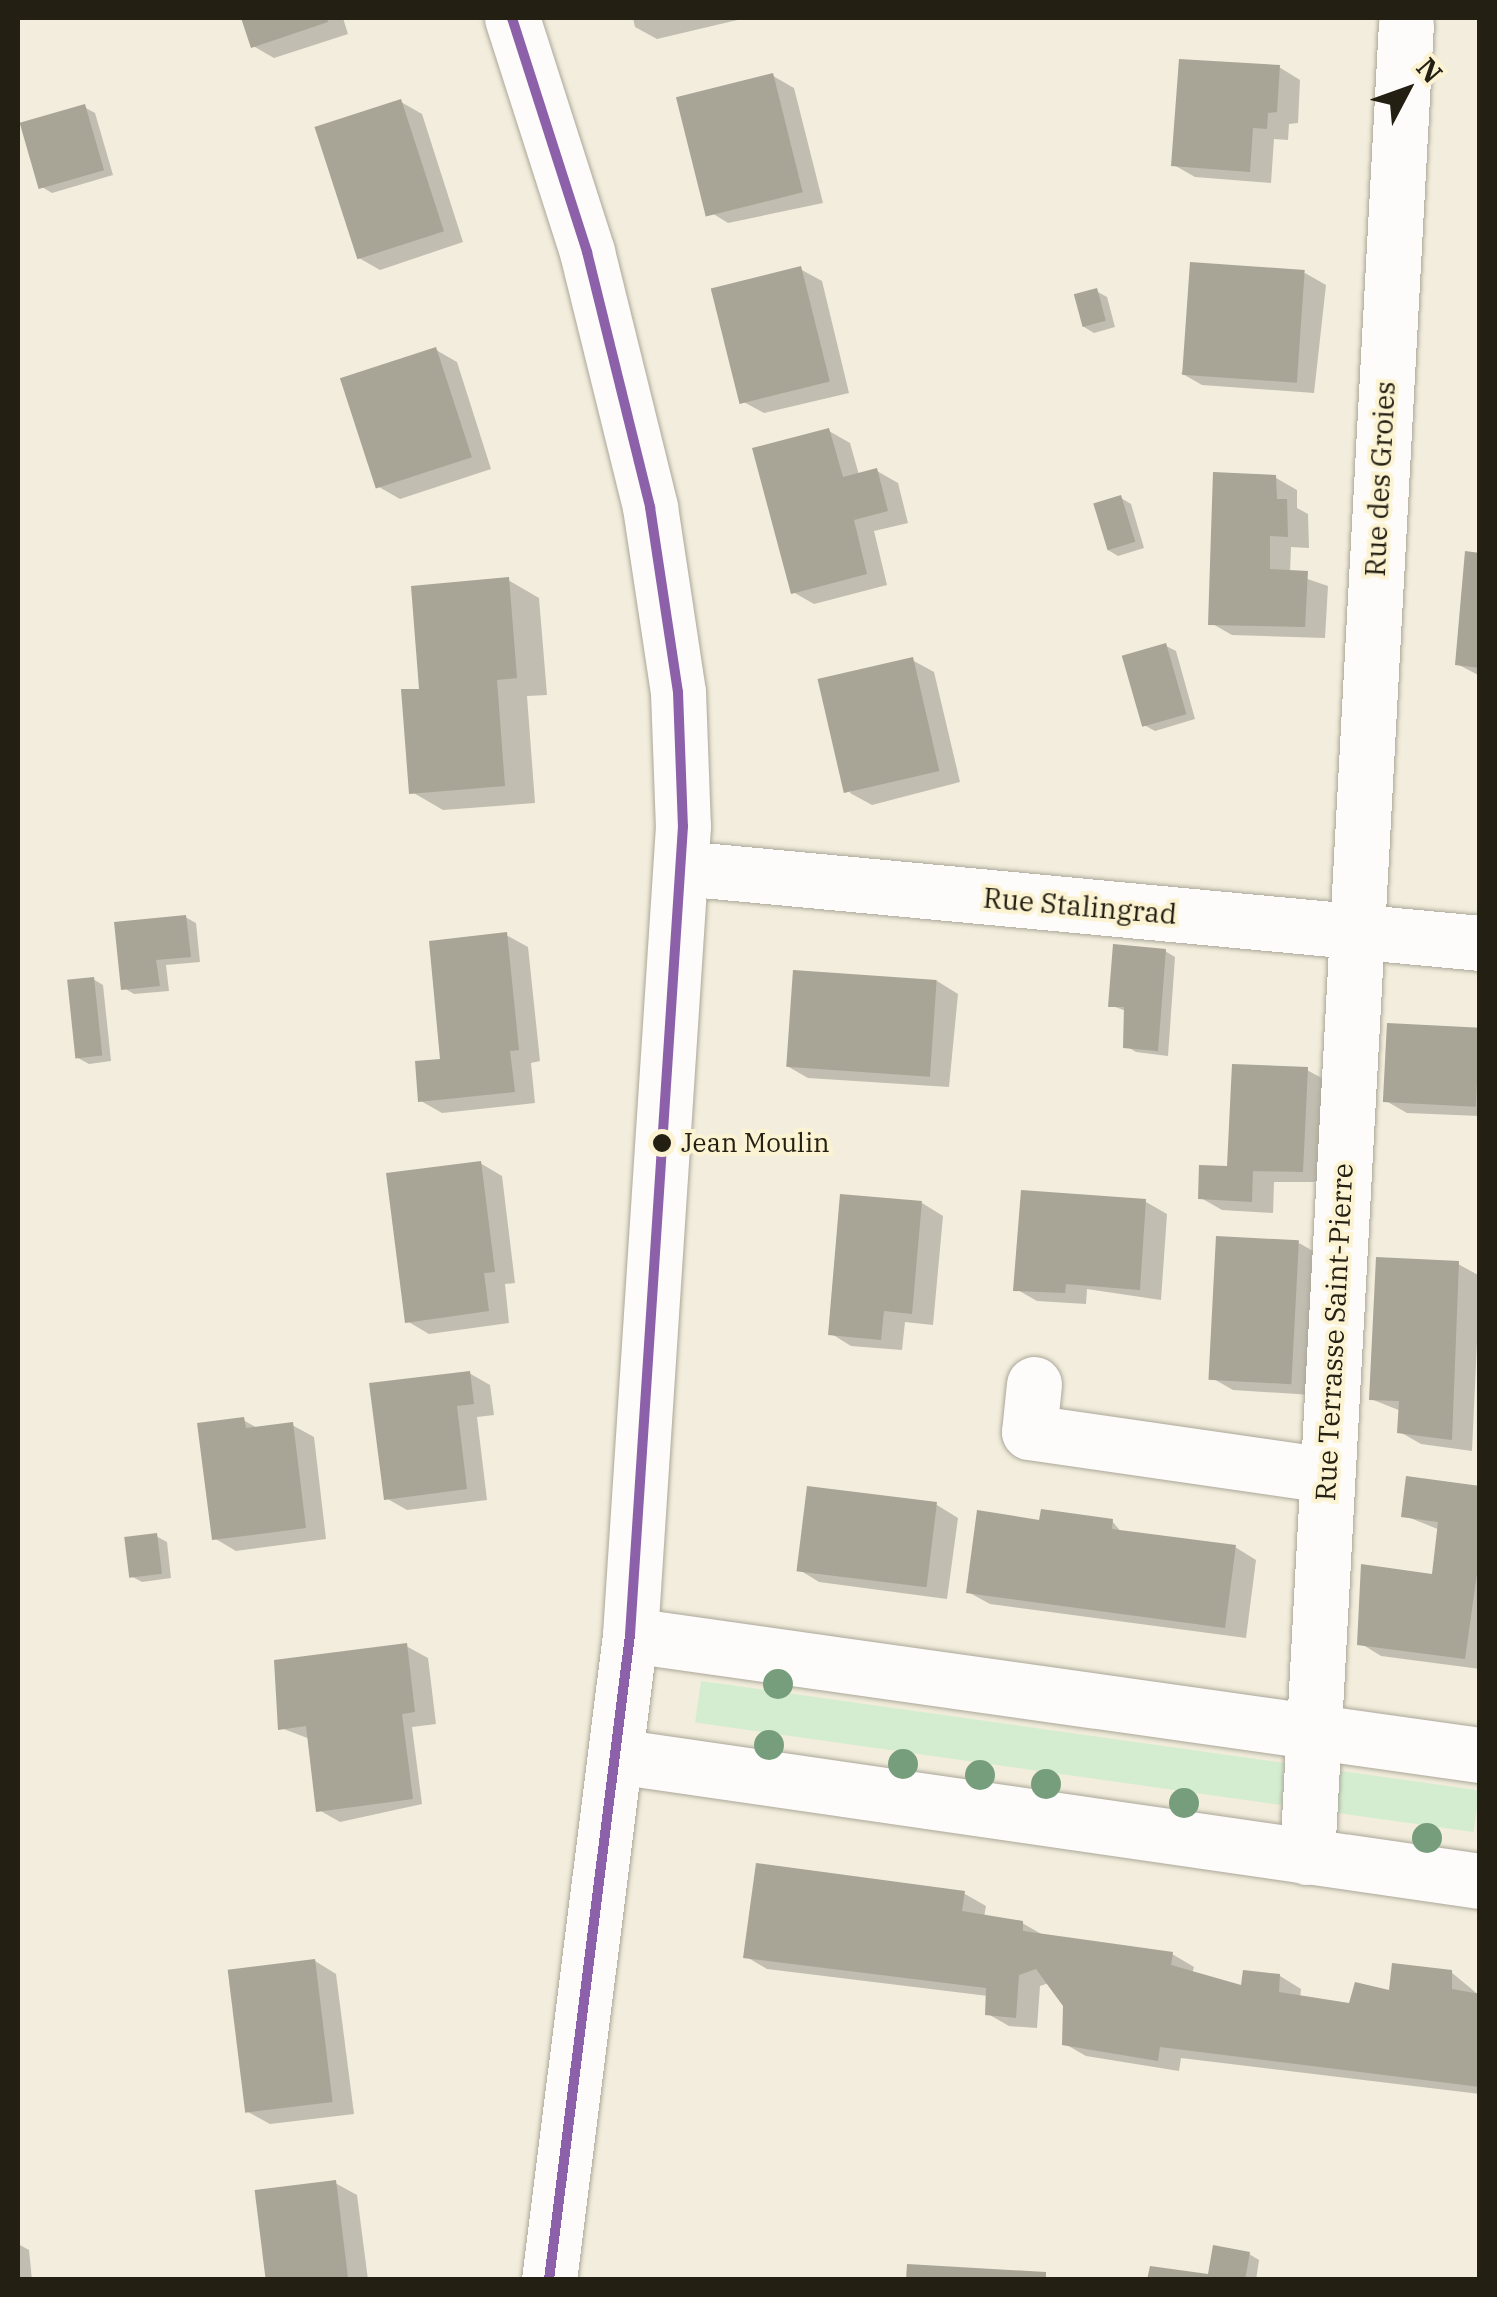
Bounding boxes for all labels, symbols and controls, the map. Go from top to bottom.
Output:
north arrow [1357,40,1457,140]
text: N [1409,49,1451,90]
street label: Rue des Groies [1358,380,1402,578]
street label: Rue Stalingrad [982,881,1178,931]
place label: Jean Moulin [681,1127,830,1159]
marker: Jean Moulin [652,1133,672,1153]
street label: Rue Terrasse Saint-Pierre [1308,1162,1360,1502]

